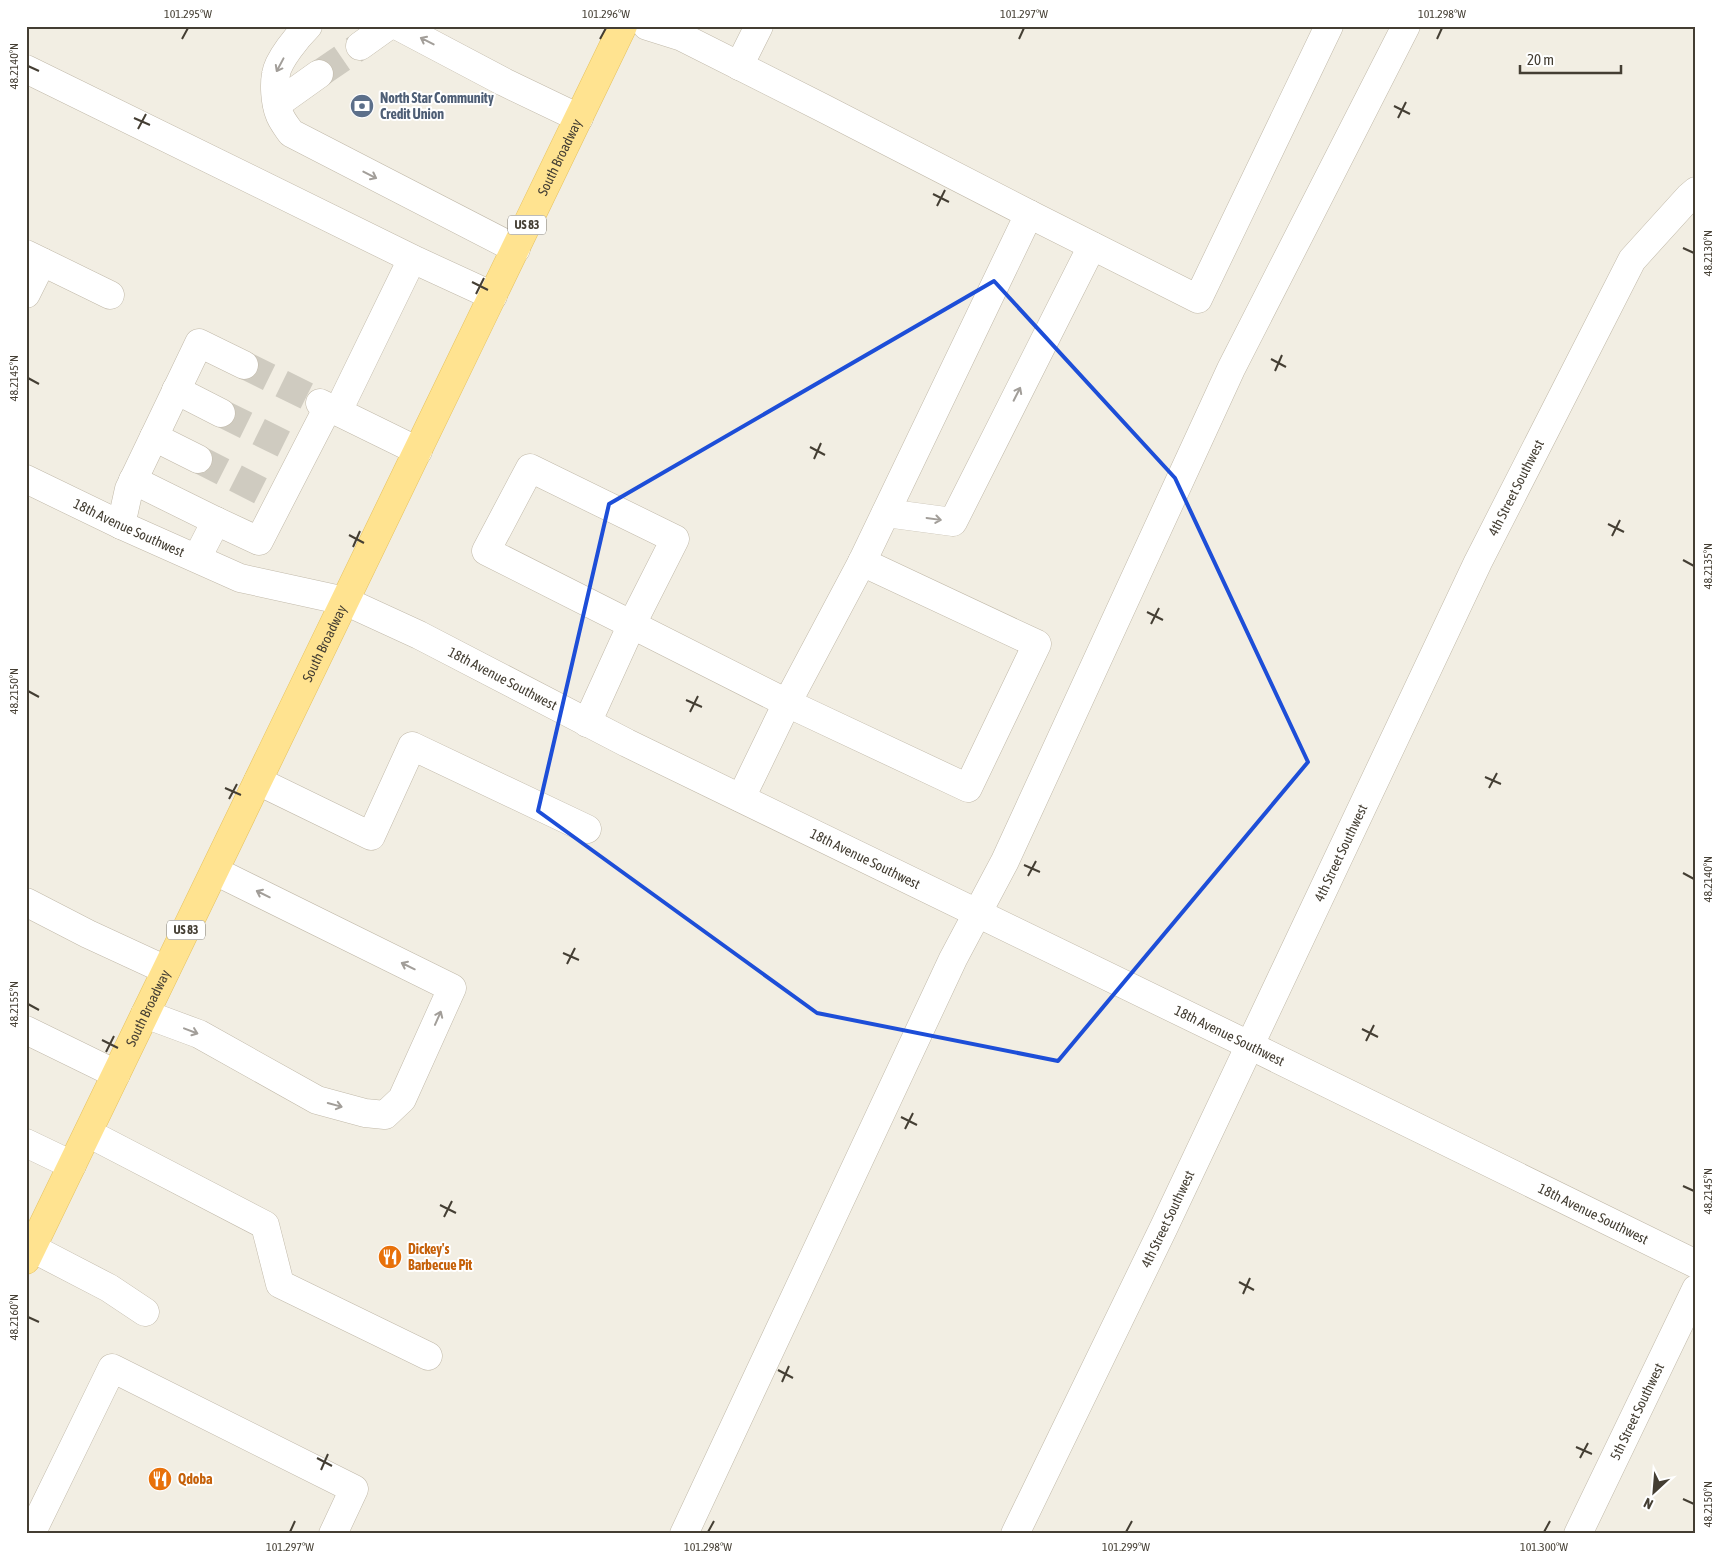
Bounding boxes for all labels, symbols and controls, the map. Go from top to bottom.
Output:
text: 101.295°W [164,7,212,21]
text: 101.296°W [582,7,630,21]
text: 101.297°W [1000,7,1048,21]
text: 101.298°W [1418,7,1466,21]
one-way arrow [420,36,435,45]
scale bar [1520,42,1621,74]
text: 48.2140°N [7,43,21,89]
text: 20 m [1527,51,1554,68]
one-way arrow [275,57,284,72]
place label: North Star Community Credit Union [380,90,494,122]
bank icon: North Star Community Credit Union [349,93,375,119]
street label: South Broadway [534,116,585,198]
one-way arrow [363,170,378,180]
road number: US 83 [508,216,546,234]
text: 48.2130°N [1701,230,1715,276]
text: 48.2145°N [7,355,21,401]
one-way arrow [1013,387,1023,402]
street label: 4th Street Southwest [1485,437,1547,538]
street label: 18th Avenue Southwest [71,495,187,560]
one-way arrow [926,515,942,525]
text: 48.2135°N [1701,543,1715,589]
street label: South Broadway [299,602,350,684]
street label: 18th Avenue Southwest [446,644,560,713]
text: 48.2150°N [7,668,21,714]
street label: 4th Street Southwest [1311,802,1370,904]
street label: 18th Avenue Southwest [808,825,923,892]
text: 48.2140°N [1701,856,1715,902]
one-way arrow [255,889,270,899]
road number: US 83 [167,920,205,940]
one-way arrow [401,961,416,970]
street label: South Broadway [123,967,173,1049]
text: 48.2155°N [7,981,21,1027]
street label: 18th Avenue Southwest [1172,1002,1287,1069]
one-way arrow [434,1011,444,1026]
one-way arrow [183,1027,198,1037]
one-way arrow [327,1100,343,1110]
street label: 4th Street Southwest [1138,1168,1198,1270]
text: 48.2145°N [1701,1168,1715,1214]
street label: 18th Avenue Southwest [1536,1180,1651,1247]
place label: Dickey's Barbecue Pit [408,1241,472,1273]
restaurant icon: Dickey's Barbecue Pit [377,1244,403,1270]
text: 48.2160°N [7,1294,21,1340]
street label: 5th Street Southwest [1607,1360,1667,1463]
restaurant icon: Qdoba [147,1466,173,1492]
north arrow [1630,1468,1680,1518]
place label: Qdoba [178,1471,213,1487]
text: 48.2150°N [1701,1481,1715,1527]
text: N [1641,1495,1656,1513]
text: 101.297°W [266,1540,314,1554]
text: 101.298°W [684,1540,732,1554]
text: 101.299°W [1102,1540,1150,1554]
text: 101.300°W [1520,1540,1568,1554]

